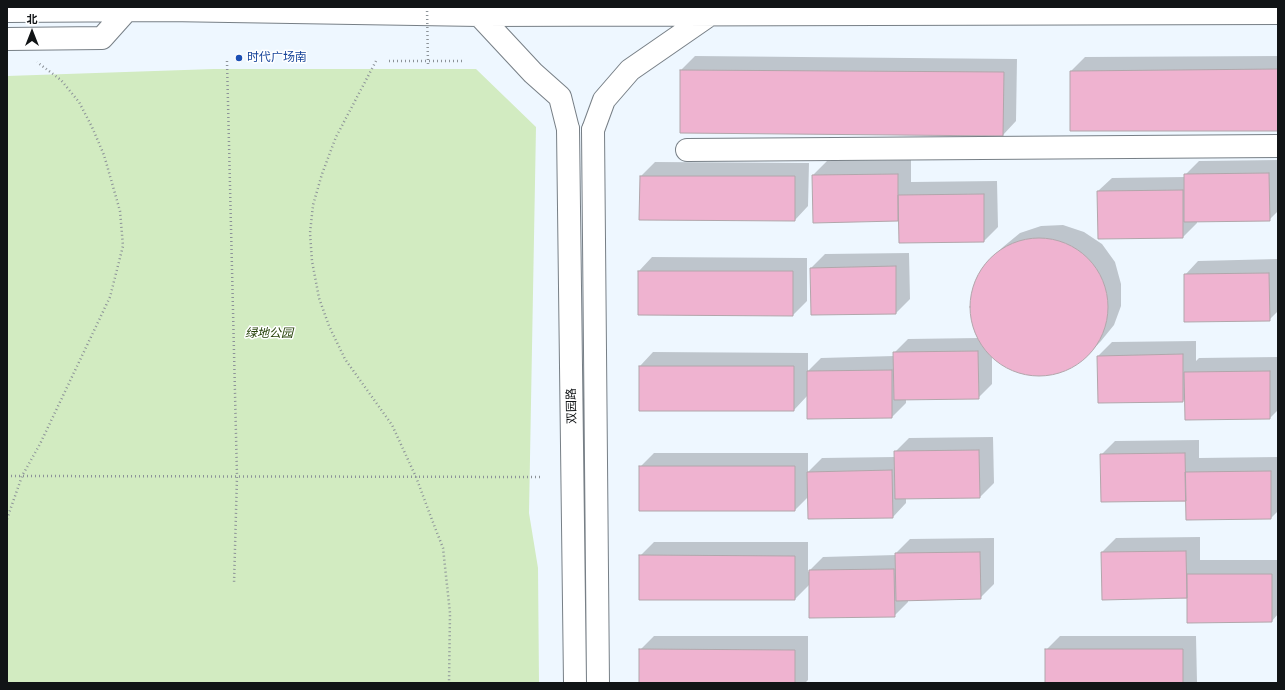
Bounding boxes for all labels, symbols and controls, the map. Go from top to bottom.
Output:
north arrow [12,12,52,52]
text: 北 [27,13,38,26]
place label: 时代广场南 [247,51,307,65]
marker: 时代广场南 [234,53,244,63]
park label: 绿地公园 [245,327,293,341]
street label: 双园路 [564,388,580,424]

